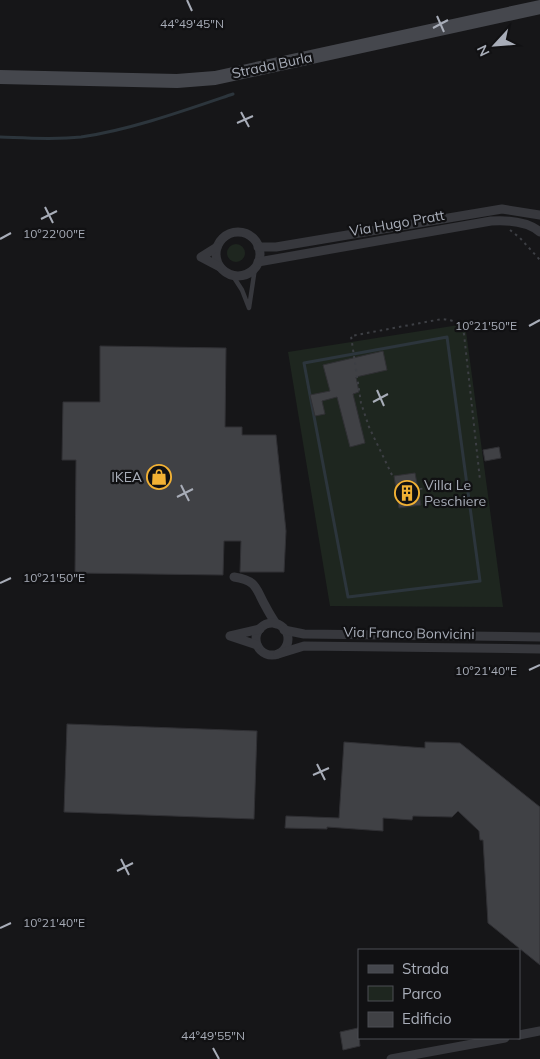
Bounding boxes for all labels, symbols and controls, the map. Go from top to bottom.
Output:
text: 44°49'45"N [160,16,224,31]
north arrow [470,20,520,70]
text: N [473,42,494,59]
street label: Strada Burla [230,48,314,82]
street label: Via Hugo Pratt [348,206,446,240]
text: 10°22'00"E [23,226,85,241]
text: 10°21'50"E [455,318,517,333]
shop icon: IKEA [146,464,172,490]
place label: IKEA [111,468,143,486]
place label: Villa Le Peschiere [424,476,486,510]
building icon: Villa Le Peschiere [394,480,420,506]
text: 10°21'50"E [23,570,85,585]
street label: Via Franco Bonvicini [343,623,475,643]
text: 10°21'40"E [455,663,517,678]
text: 10°21'40"E [23,915,85,930]
legend [358,949,520,1039]
text: Strada [402,959,449,978]
text: Parco [402,984,442,1003]
text: Edificio [402,1009,452,1028]
text: 44°49'55"N [181,1028,245,1043]

